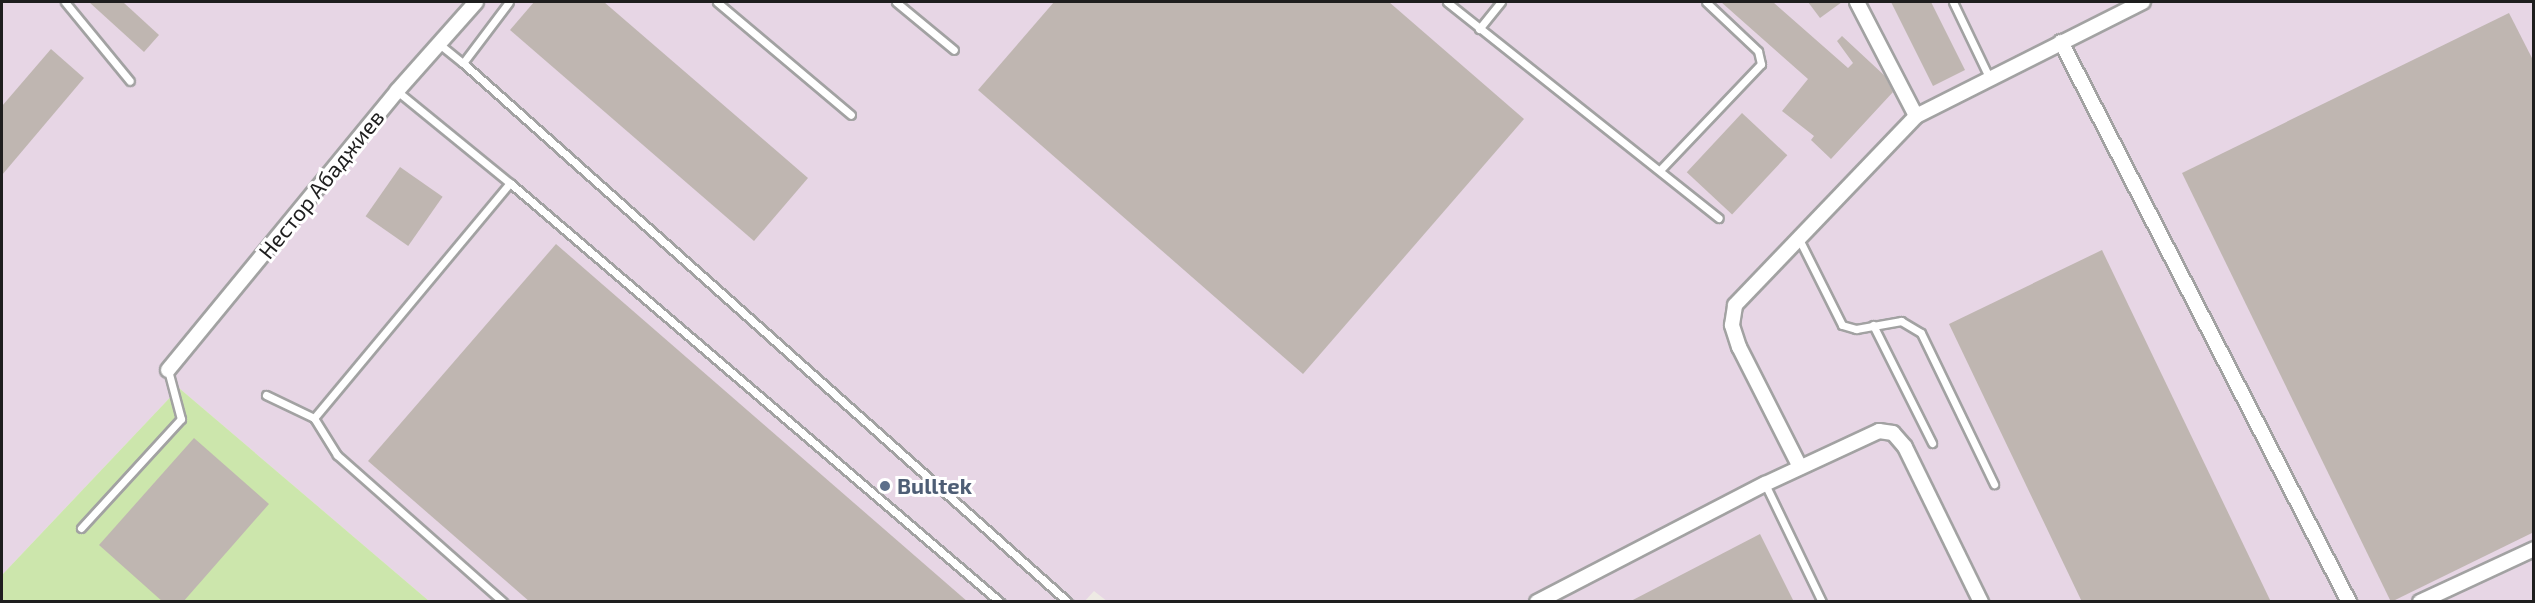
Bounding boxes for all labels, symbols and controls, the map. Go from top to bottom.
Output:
street label: Нестор Абаджиев [253,104,389,264]
place label: Bulltek [897,473,972,499]
marker: Bulltek [878,479,892,493]

